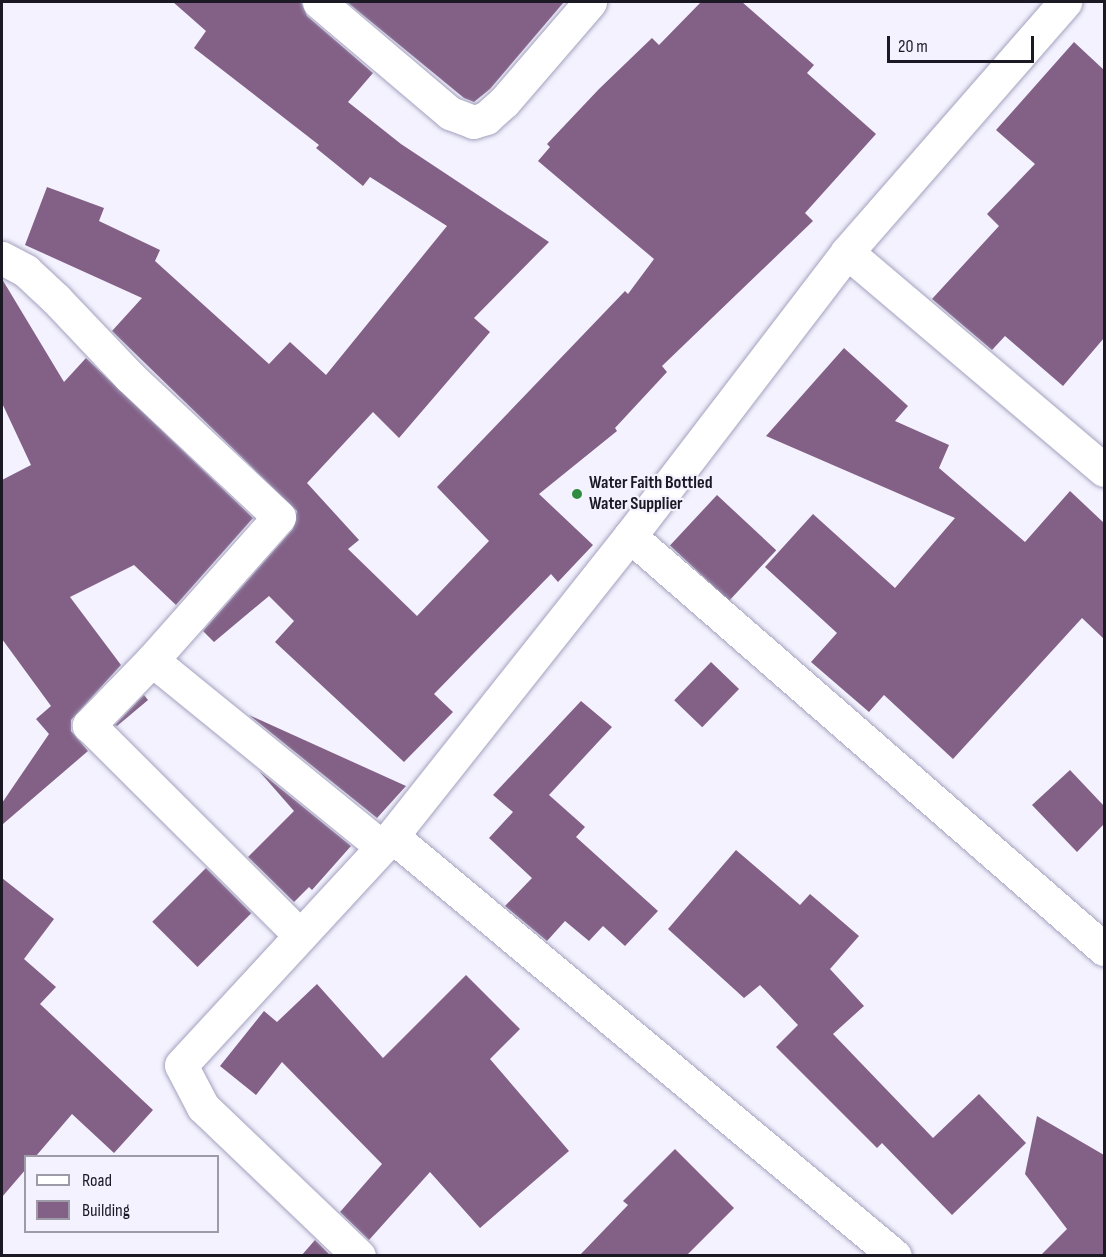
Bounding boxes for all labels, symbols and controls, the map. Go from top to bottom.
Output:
scale bar [890,24,1037,62]
text: 20 m [898,36,928,57]
place label: Water Faith Bottled Water Supplier [589,473,712,516]
marker: Water Faith Bottled Water Supplier [570,487,584,501]
legend [24,1155,219,1233]
text: Road [82,1170,112,1191]
text: Building [82,1200,130,1221]

